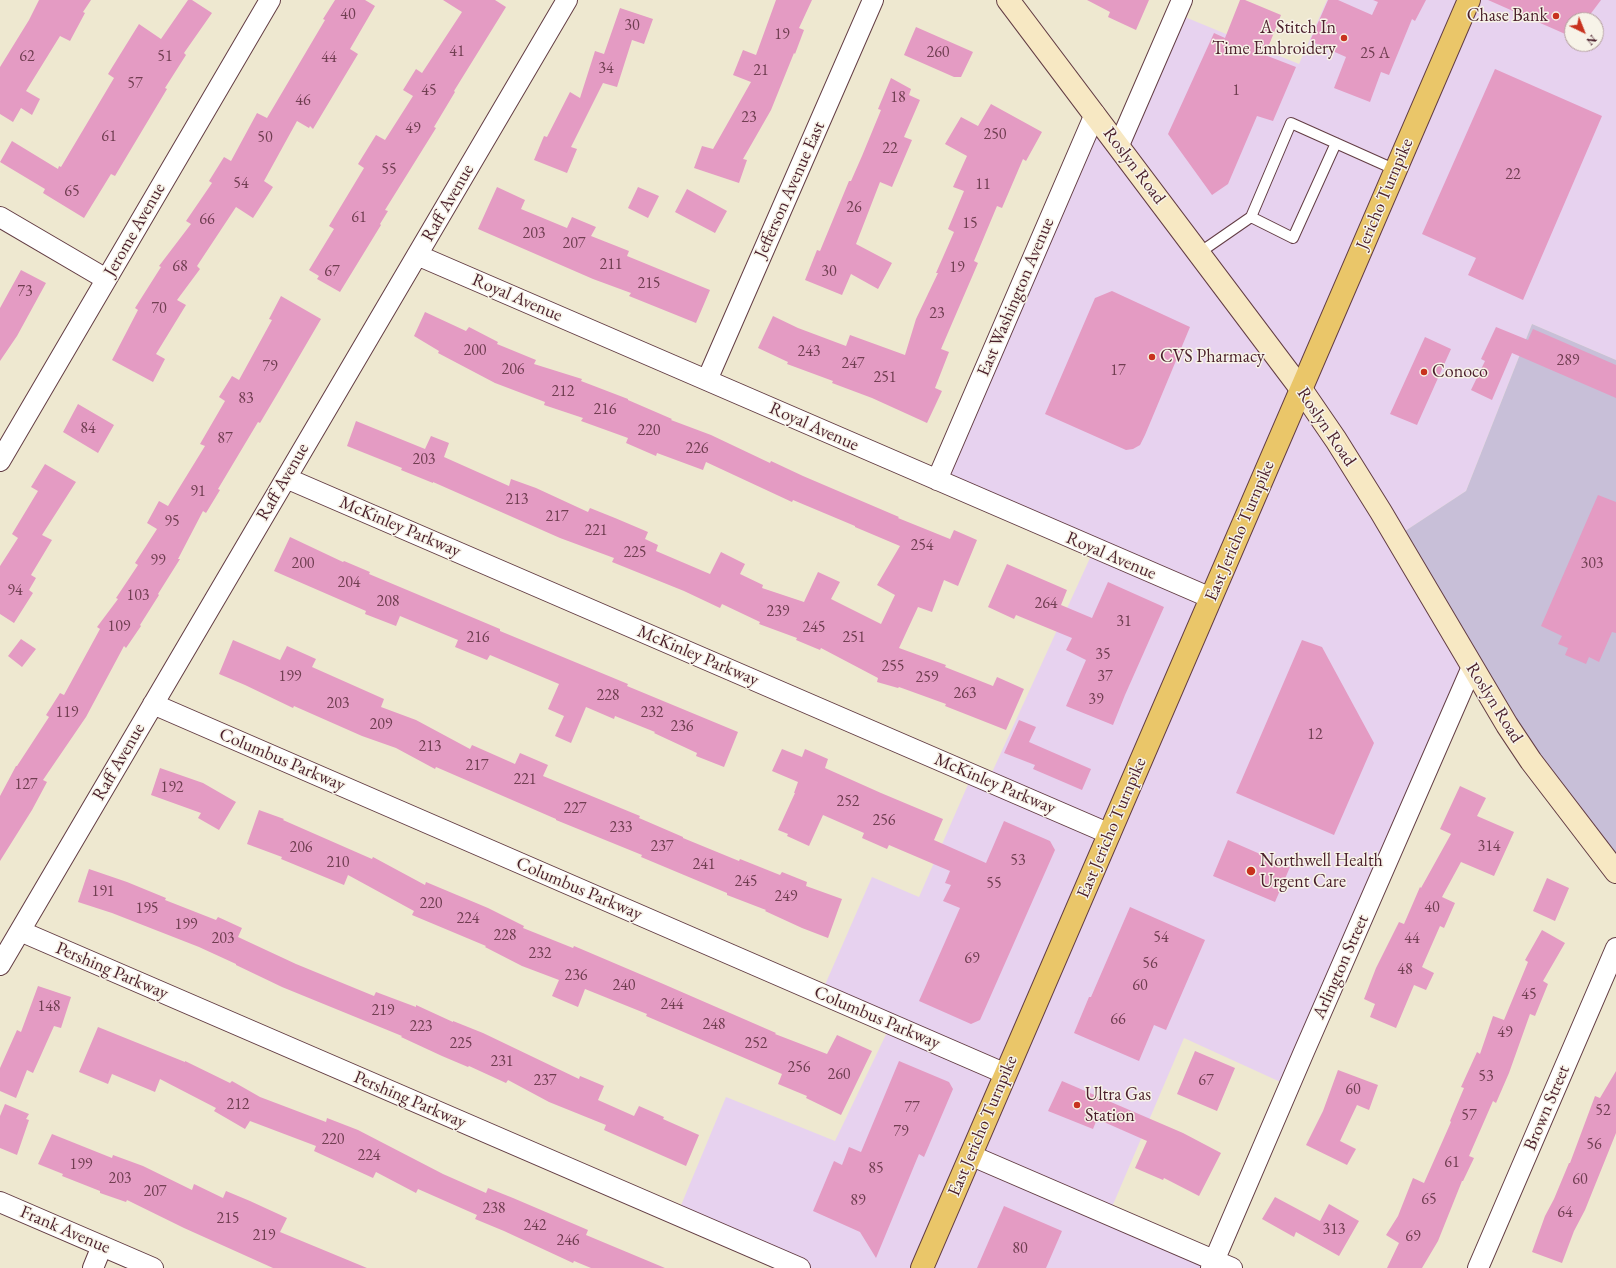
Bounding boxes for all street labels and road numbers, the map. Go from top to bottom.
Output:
street label: Jefferson Avenue East [750,118,830,262]
street label: Roslyn Road [1098,123,1170,209]
street label: Jericho Turnpike [1352,135,1418,253]
street label: Raff Avenue [417,161,479,245]
street label: Jerome Avenue [100,179,170,281]
street label: East Washington Avenue [973,215,1059,379]
street label: Royal Avenue [469,269,565,327]
street label: Roslyn Road [1292,383,1360,471]
street label: Royal Avenue [766,398,862,456]
street label: Raff Avenue [252,440,314,524]
street label: East Jericho Turnpike [1201,457,1279,605]
street label: McKinley Parkway [336,492,464,562]
street label: Royal Avenue [1063,527,1159,585]
street label: McKinley Parkway [634,621,762,691]
street label: Roslyn Road [1461,659,1527,747]
street label: Raff Avenue [88,720,150,804]
street label: Columbus Parkway [216,724,348,796]
street label: McKinley Parkway [931,749,1059,819]
street label: East Jericho Turnpike [1073,754,1151,902]
street label: Columbus Parkway [513,853,645,925]
street label: Arlington Street [1308,912,1374,1022]
street label: Pershing Parkway [52,938,172,1004]
street label: Columbus Parkway [811,982,943,1054]
street label: East Jericho Turnpike [944,1052,1022,1200]
street label: Brown Street [1519,1062,1575,1154]
street label: Pershing Parkway [350,1067,470,1133]
street label: Frank Avenue [17,1201,113,1259]

